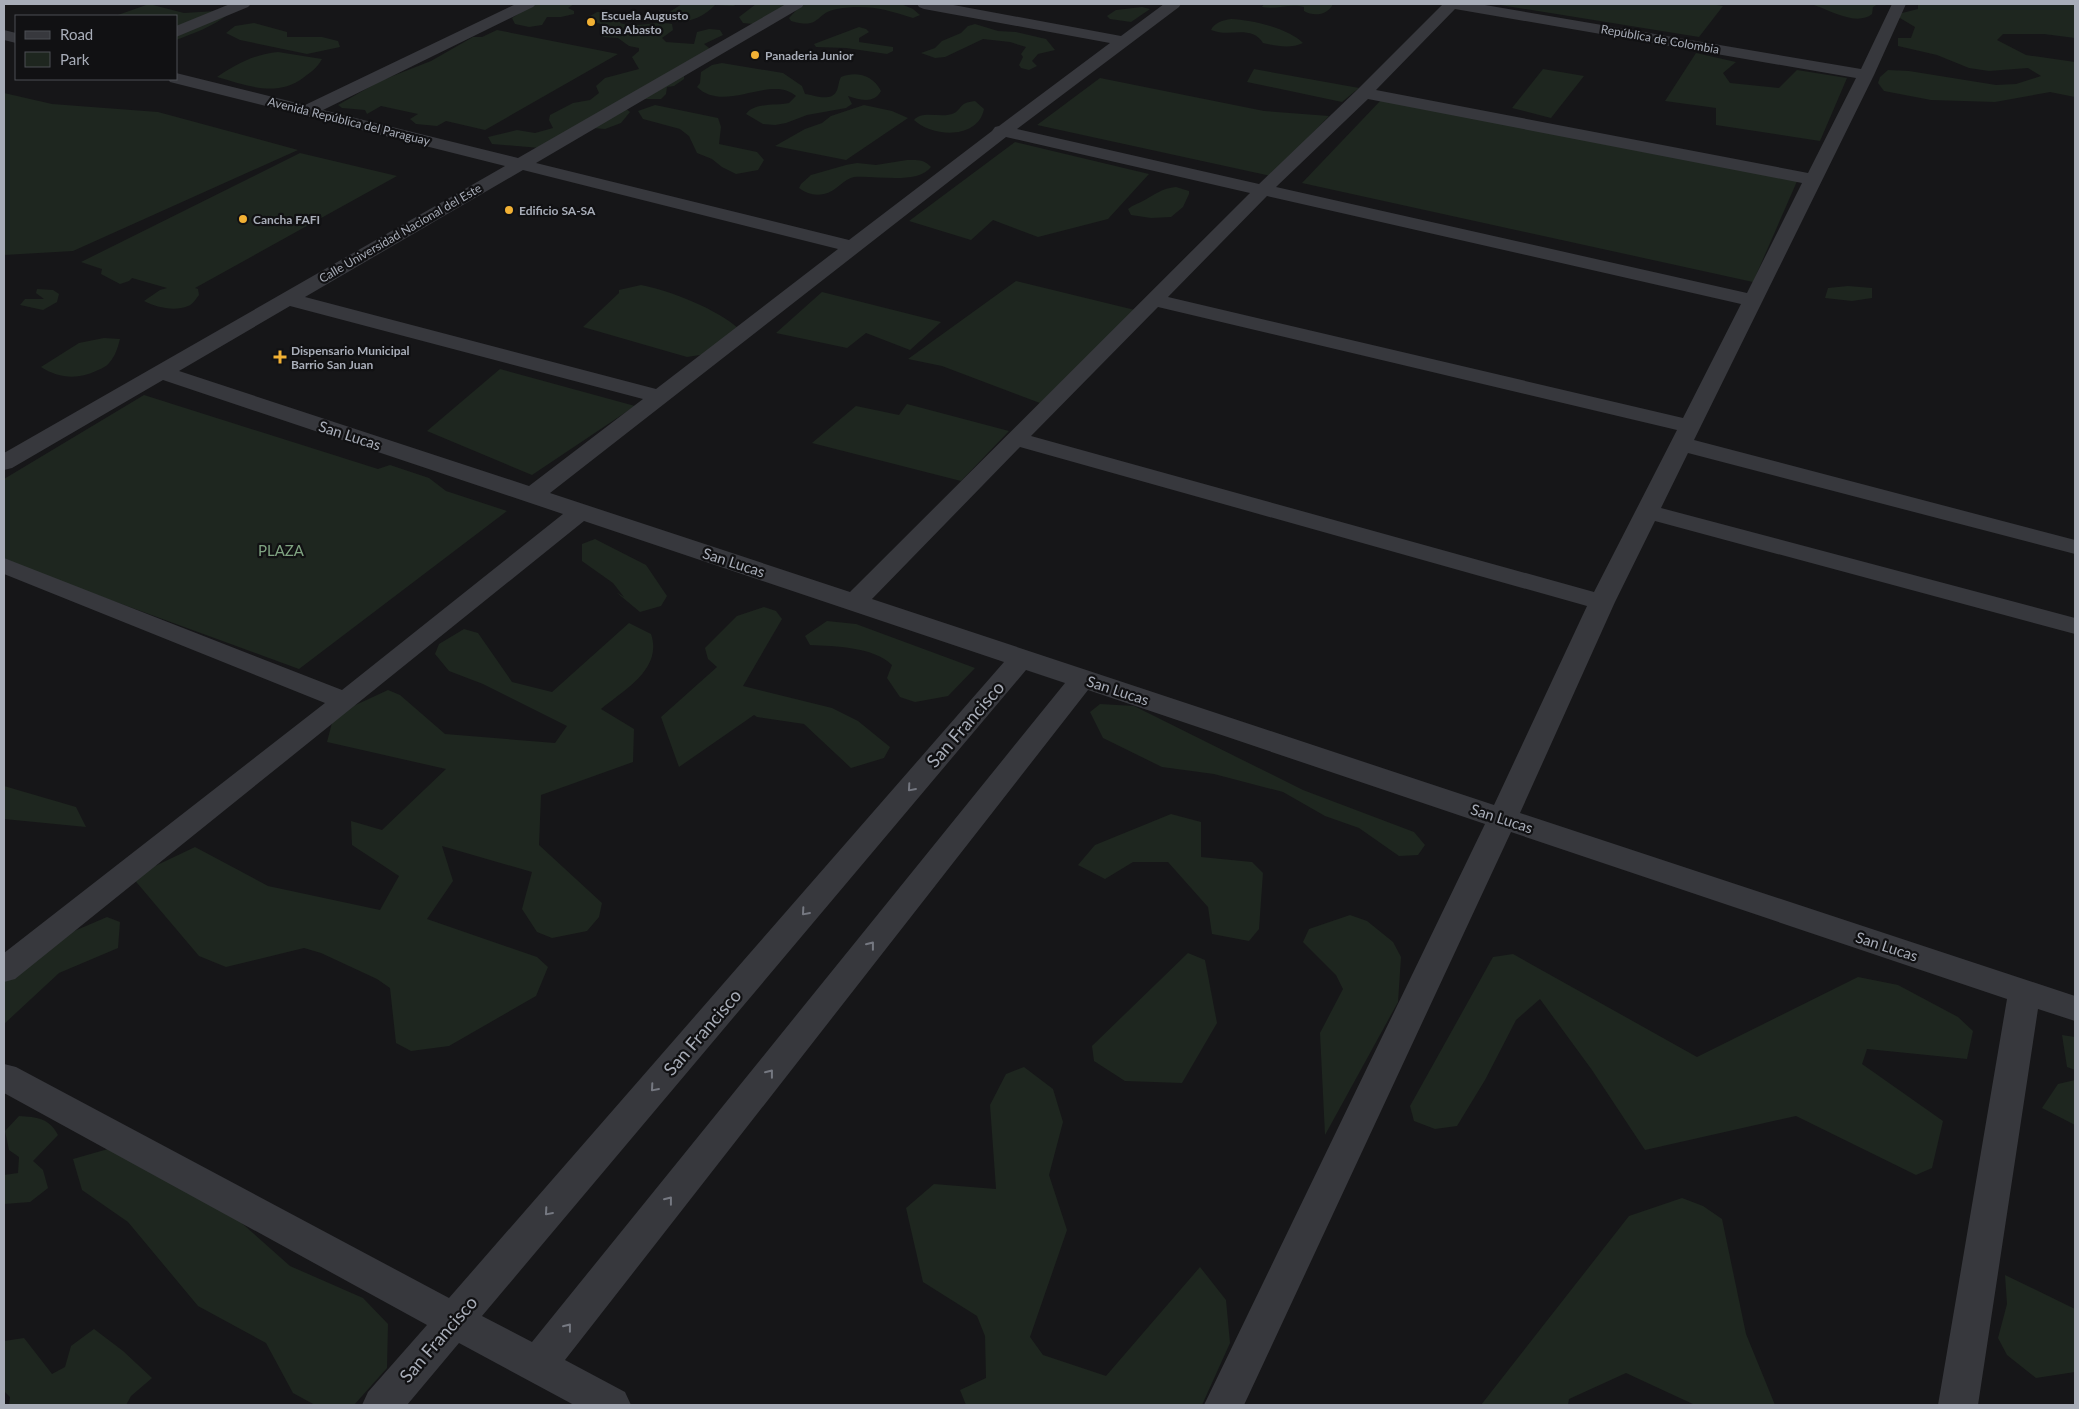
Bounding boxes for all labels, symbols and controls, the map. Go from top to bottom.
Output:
place label: Escuela Augusto Roa Abasto [601,8,688,37]
legend [15,15,178,80]
marker: Escuela Augusto Roa Abasto [585,16,597,28]
street label: República de Colombia [1600,21,1720,57]
text: Road [60,25,93,43]
place label: Panaderia Junior [765,48,854,63]
marker: Panaderia Junior [749,49,761,61]
text: Park [60,50,90,68]
street label: Avenida República del Paraguay [266,94,432,149]
street label: Calle Universidad Nacional del Este [316,180,484,286]
place label: Edificio SA-SA [519,203,596,218]
marker: Edificio SA-SA [503,204,515,216]
place label: Cancha FAFI [253,212,320,227]
marker: Cancha FAFI [237,213,249,225]
place label: Dispensario Municipal Barrio San Juan [291,343,410,372]
marker: Dispensario Municipal Barrio San Juan [273,350,287,364]
street label: San Lucas [317,416,383,454]
park label: PLAZA [258,541,305,559]
street label: San Lucas [701,543,767,581]
street label: San Lucas [1085,671,1151,709]
street label: San Francisco [921,676,1009,772]
one-way arrow [907,783,916,792]
street label: San Lucas [1469,799,1535,837]
one-way arrow [802,906,811,915]
street label: San Lucas [1854,927,1920,965]
one-way arrow [865,942,873,951]
street label: San Francisco [658,984,746,1080]
one-way arrow [764,1069,773,1078]
one-way arrow [650,1083,659,1092]
one-way arrow [663,1197,671,1206]
one-way arrow [544,1206,553,1215]
street label: San Francisco [394,1291,482,1387]
one-way arrow [562,1324,570,1333]

